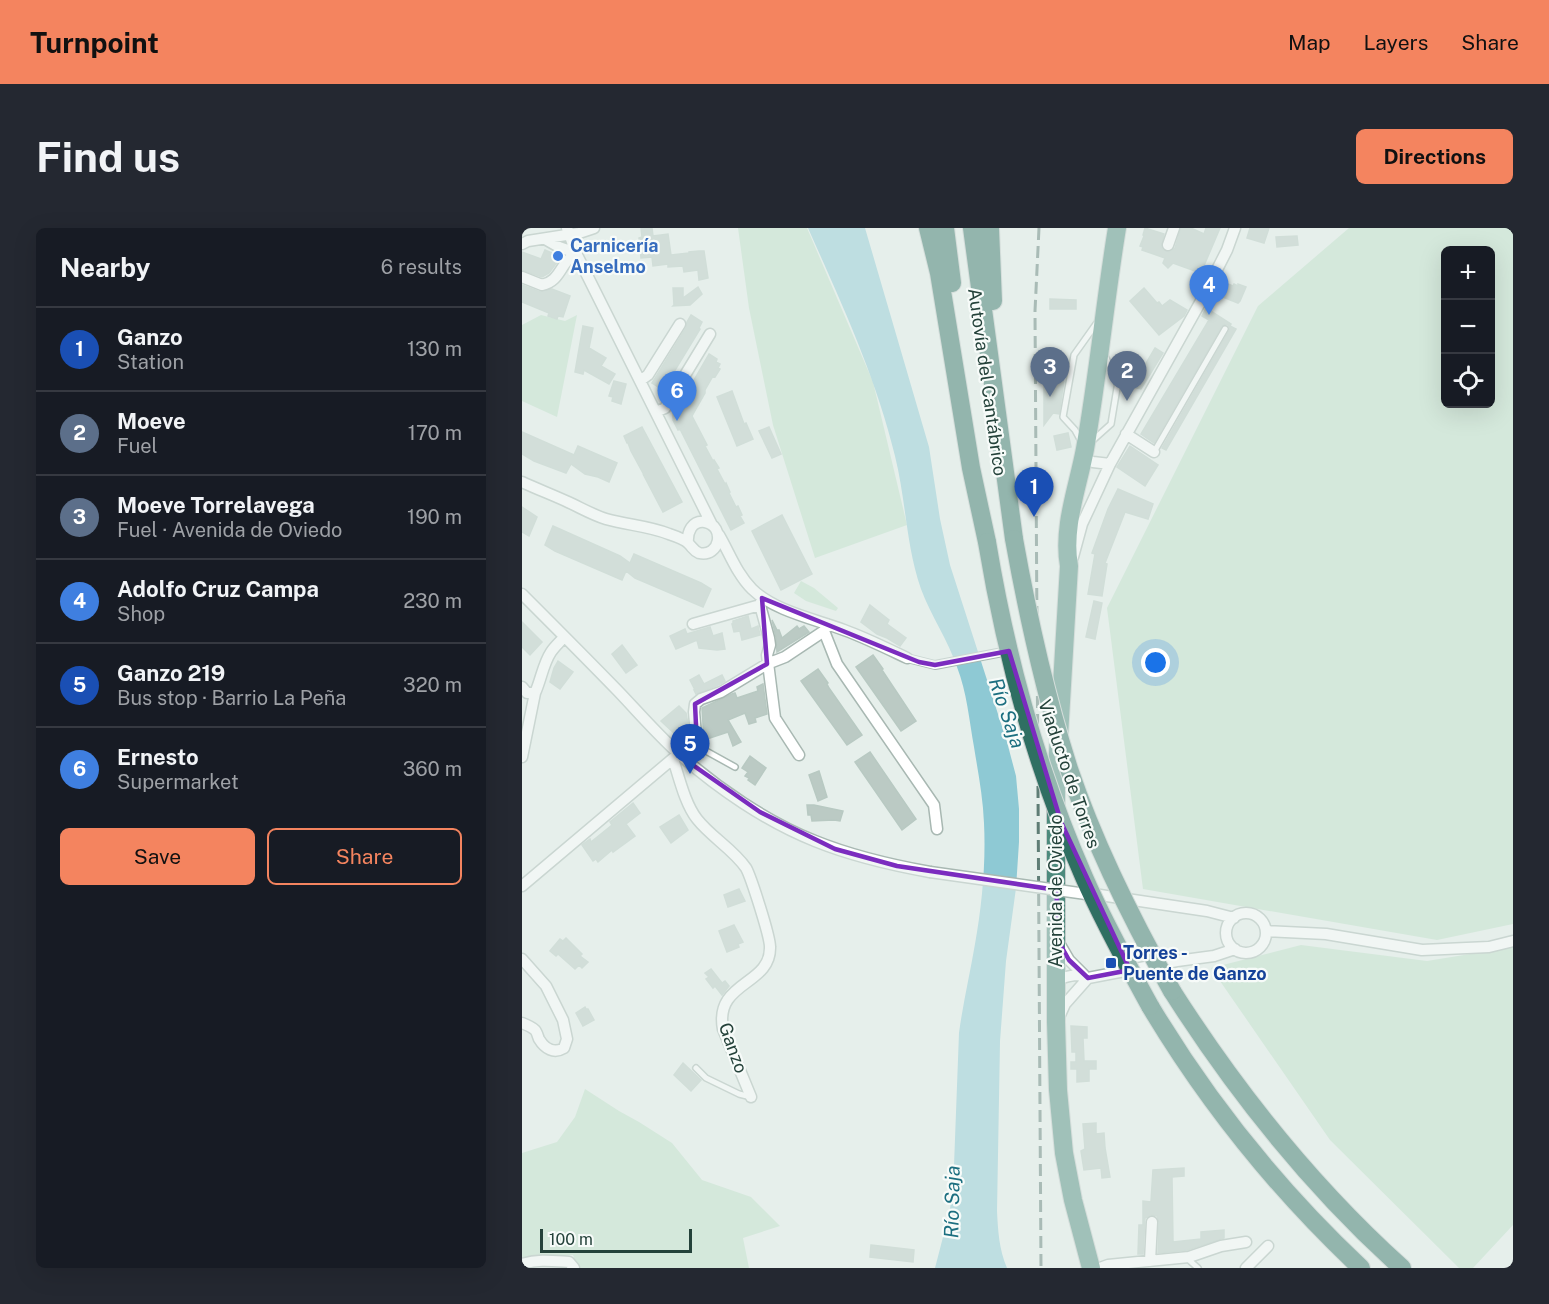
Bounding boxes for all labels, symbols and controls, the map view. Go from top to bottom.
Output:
text: Turnpoint [30,26,159,59]
text: Map [1288,30,1331,55]
text: Layers [1364,30,1428,55]
text: Share [1461,30,1519,55]
button: Directions [1356,129,1513,184]
text: Find us [36,132,180,181]
place label: Carnicería Anselmo [570,235,658,277]
map controls [1441,246,1495,408]
button: + [1441,246,1495,300]
marker: Carnicería Anselmo [551,249,565,263]
text: Nearby [60,252,150,283]
text: 6 results [381,255,462,279]
pin: 4 [1190,266,1228,315]
street label: Autovía del Cantábrico [964,287,1011,477]
button: − [1441,300,1495,354]
text: Ganzo [117,324,183,350]
text: 1 [75,337,84,361]
text: 130 m [407,337,462,361]
pin: 3 [1030,348,1070,397]
text: Station [117,350,184,374]
pin: 2 [1108,352,1146,401]
button: locate [1441,354,1495,408]
pin: 6 [658,372,696,421]
text: Moeve [117,408,186,434]
text: 2 [73,421,86,445]
text: 170 m [408,421,462,445]
text: Fuel [117,434,158,458]
pin: 1 [1014,468,1054,517]
text: Moeve Torrelavega [117,492,315,518]
text: 3 [73,505,86,529]
text: 190 m [407,505,462,529]
text: Fuel · Avenida de Oviedo [117,518,342,542]
text: Adolfo Cruz Campa [117,576,319,602]
text: 4 [73,589,86,613]
text: 230 m [403,589,462,613]
text: Shop [117,602,165,626]
your location [1141,648,1170,677]
text: Ganzo 219 [117,660,225,686]
text: 5 [73,673,86,697]
text: 320 m [403,673,462,697]
water label: Río Saja [984,675,1030,751]
text: Bus stop · Barrio La Peña [117,686,346,710]
street label: Viaducto de Torres [1034,697,1105,851]
pin: 5 [670,724,710,774]
text: Ernesto [117,744,199,770]
text: 6 [73,757,86,781]
text: 360 m [403,757,462,781]
text: Supermarket [117,770,239,794]
street label: Avenida de Oviedo [1045,814,1066,968]
button: Save [60,828,255,885]
button: Share [267,828,462,885]
place label: Torres - Puente de Ganzo [1123,942,1267,984]
marker: Torres - Puente de Ganzo [1104,956,1118,970]
street label: Ganzo [715,1020,752,1076]
water label: Río Saja [939,1165,965,1239]
scale bar [540,1226,692,1254]
text: 100 m [549,1230,593,1249]

